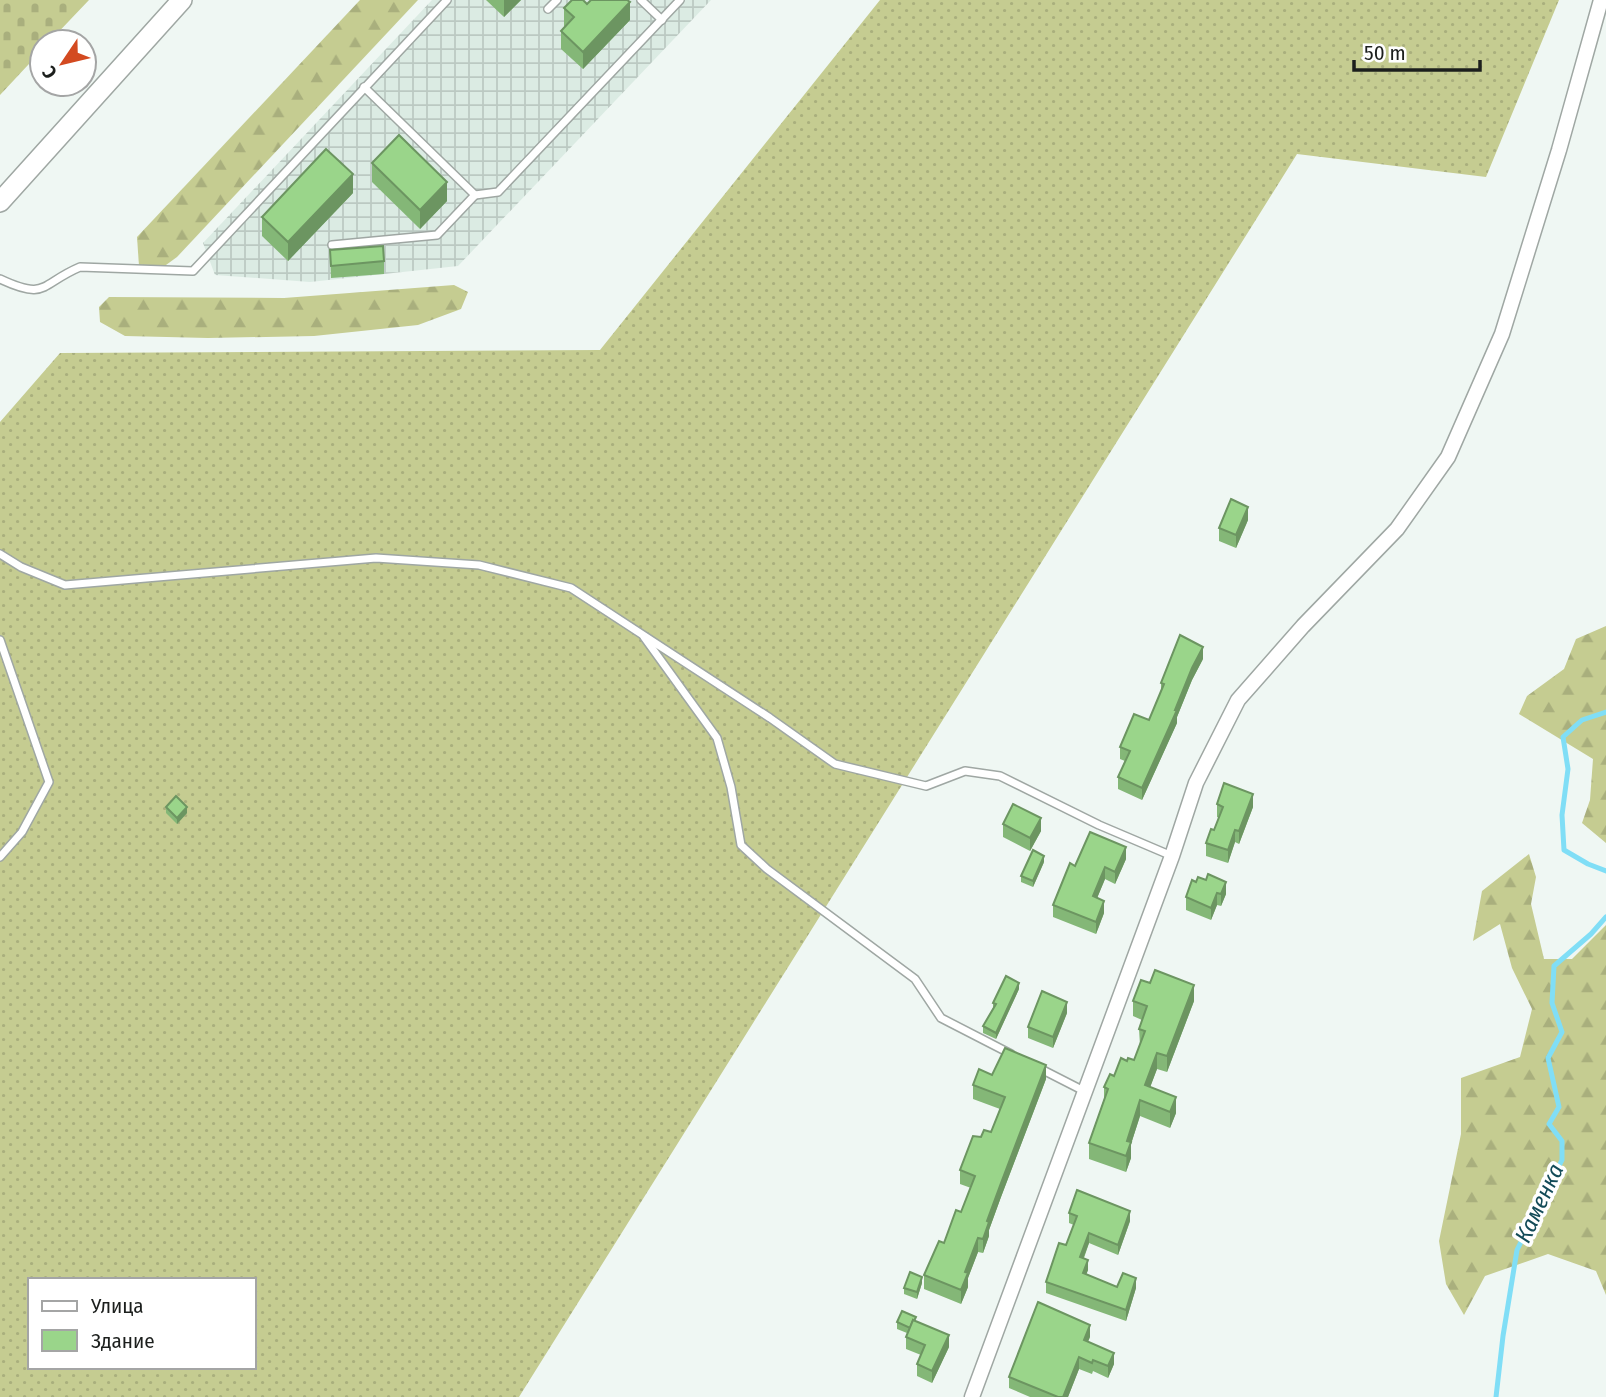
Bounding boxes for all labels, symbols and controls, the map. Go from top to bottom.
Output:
north arrow [28,28,98,98]
scale bar [1354,28,1480,72]
text: 50 m [1364,40,1406,66]
text: С [37,62,62,83]
water label: Каменка [1509,1159,1569,1247]
legend [28,1278,256,1369]
text: Улица [90,1293,144,1319]
text: Здание [91,1328,155,1354]

